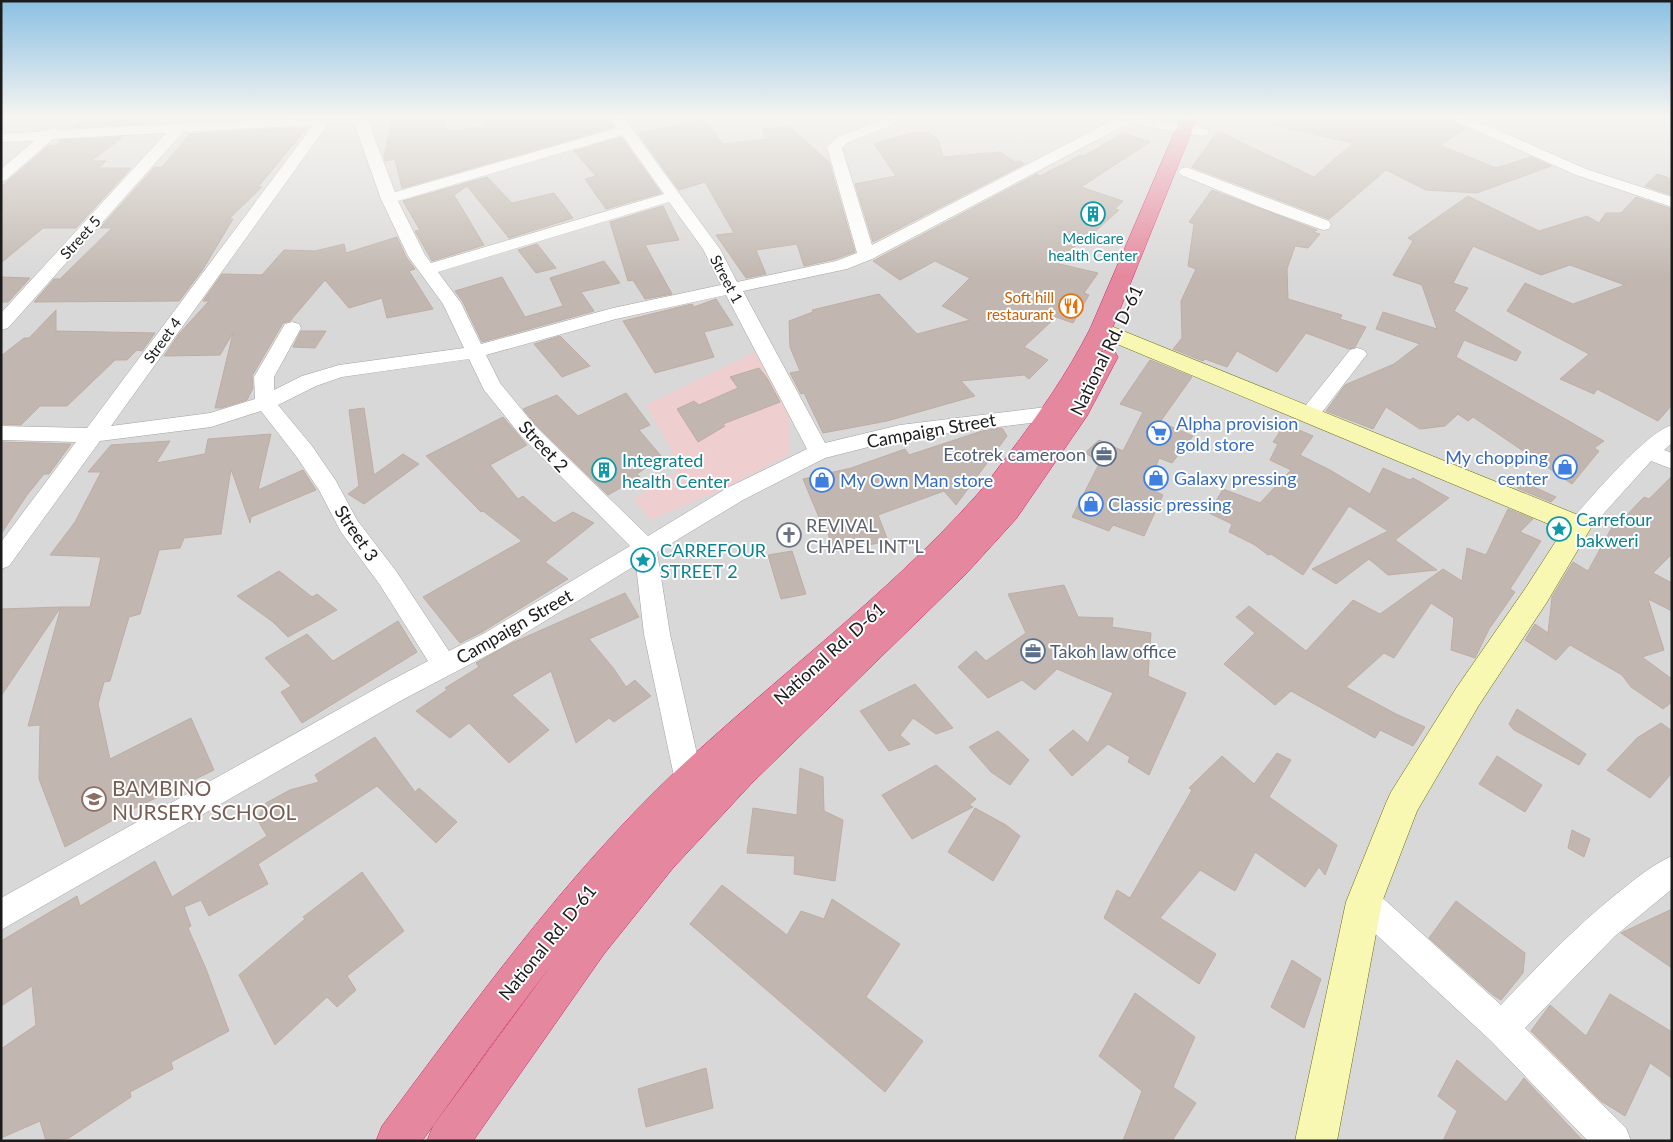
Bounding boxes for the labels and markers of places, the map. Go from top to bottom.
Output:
building icon: Medicare health Center [1080,201,1106,227]
place label: Medicare health Center [1048,229,1138,264]
place label: Soft hill restaurant [987,288,1055,323]
restaurant icon: Soft hill restaurant [1058,293,1084,319]
place label: Alpha provision gold store [1176,412,1298,455]
supermarket icon: Alpha provision gold store [1146,420,1172,446]
office icon: Ecotrek cameroon [1091,441,1117,467]
place label: Ecotrek cameroon [943,443,1086,465]
place label: My chopping center [1445,446,1548,489]
place label: Integrated health Center [622,449,730,492]
shop icon: My chopping center [1552,454,1578,480]
building icon: Integrated health Center [591,457,617,483]
shop icon: Galaxy pressing [1143,465,1169,491]
shop icon: My Own Man store [809,467,835,493]
place label: Galaxy pressing [1174,467,1297,489]
place label: My Own Man store [840,469,993,491]
shop icon: Classic pressing [1078,491,1104,517]
place label: Classic pressing [1108,493,1231,515]
place label: Carrefour bakweri [1576,508,1652,551]
place label: REVIVAL CHAPEL INT"L [806,514,924,557]
place icon: Carrefour bakweri [1546,516,1572,542]
church icon: REVIVAL CHAPEL INT"L [776,522,802,548]
place label: CARREFOUR STREET 2 [660,539,767,582]
place icon: CARREFOUR STREET 2 [630,547,656,573]
office icon: Takoh law office [1020,638,1046,664]
place label: Takoh law office [1050,640,1176,662]
place label: BAMBINO NURSERY SCHOOL [112,775,296,824]
school or university icon: BAMBINO NURSERY SCHOOL [81,786,107,812]

